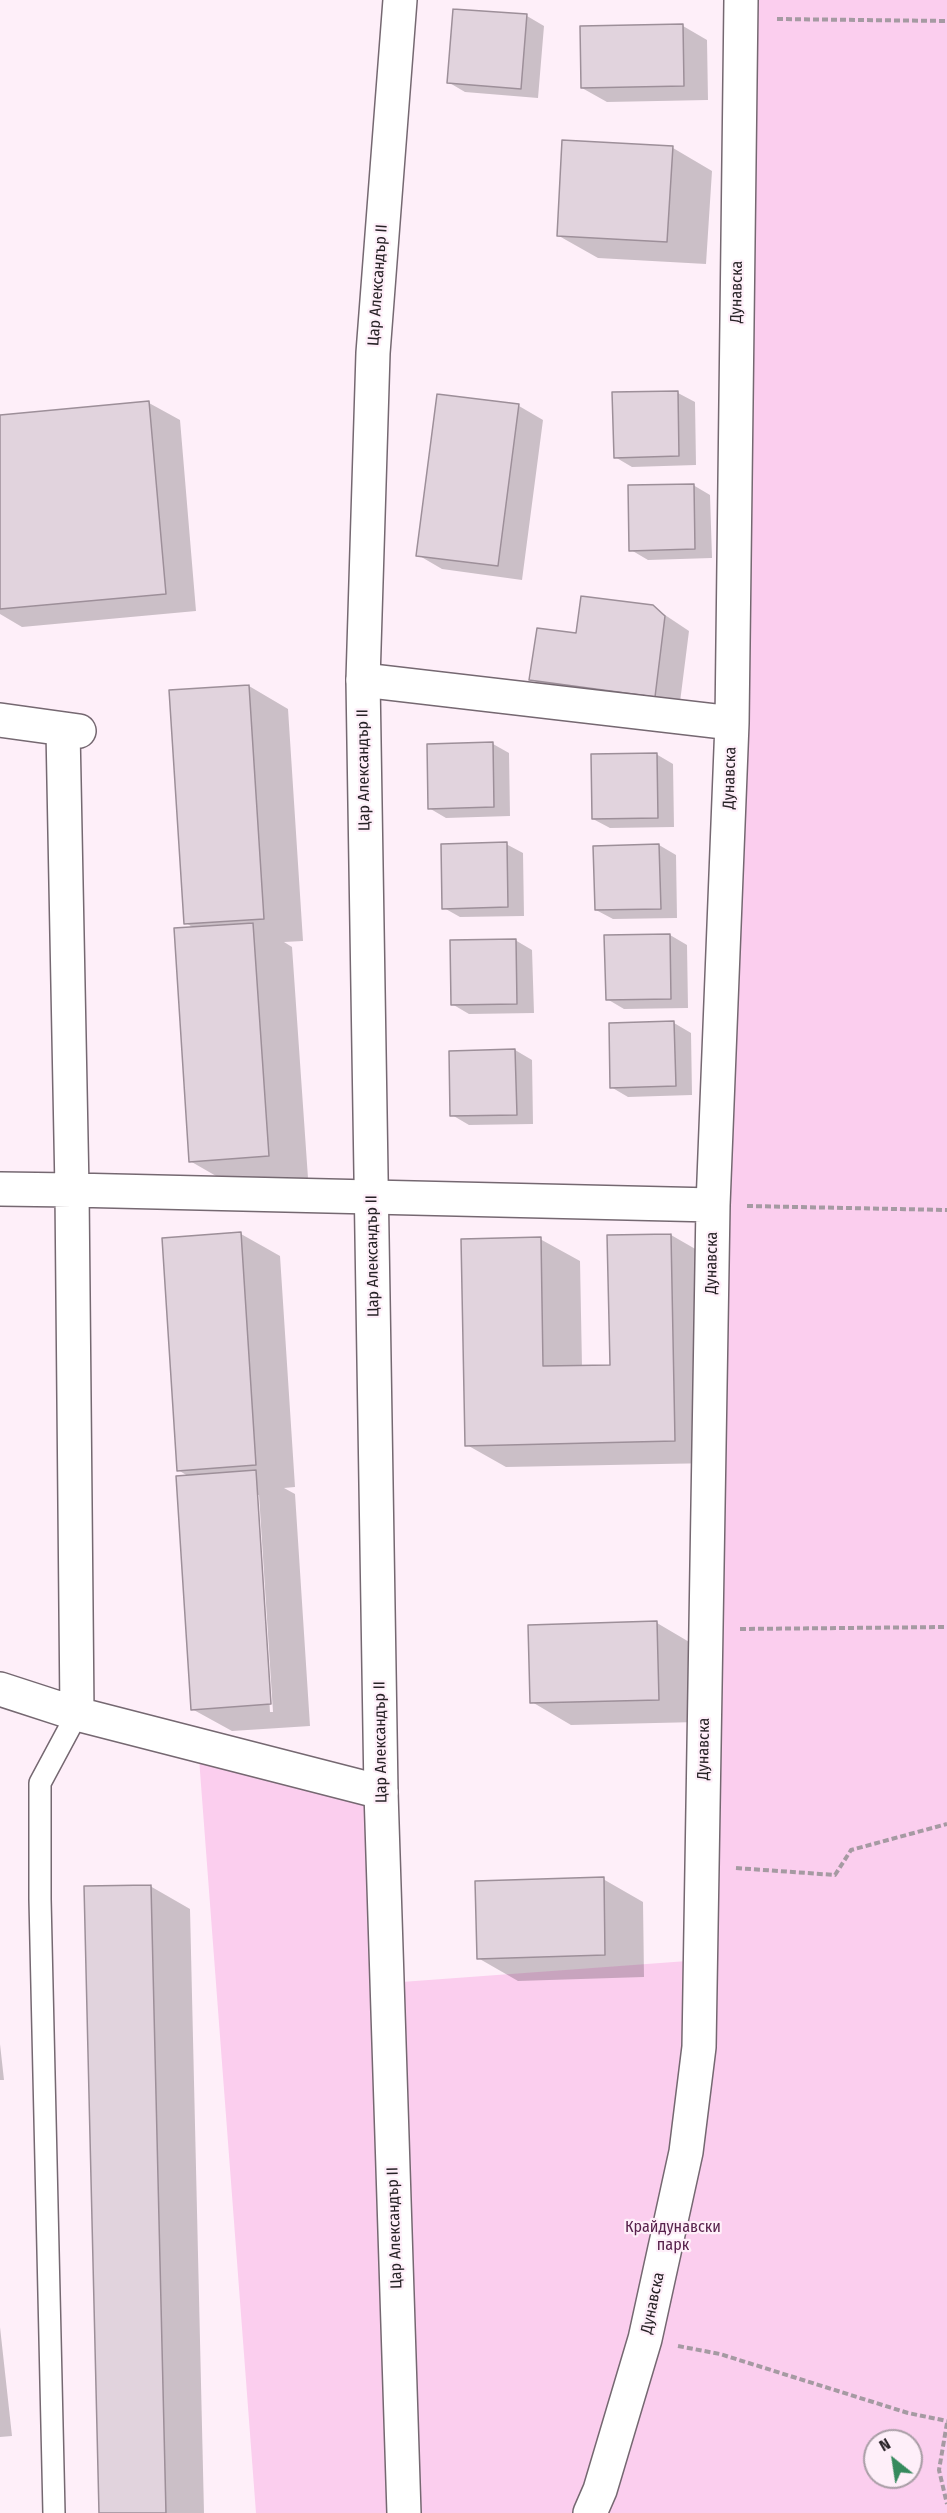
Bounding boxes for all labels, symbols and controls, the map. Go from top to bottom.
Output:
street label: Цар Александър II [364,223,392,347]
street label: Дунавска [727,261,747,323]
street label: Цар Александър II [353,709,375,831]
street label: Дунавска [719,747,741,809]
street label: Цар Александър II [362,1195,384,1317]
street label: Дунавска [702,1232,722,1294]
street label: Цар Александър II [370,1681,392,1803]
street label: Дунавска [694,1718,714,1780]
street label: Цар Александър II [383,2167,407,2289]
park label: Крайдунавски парк [625,2218,721,2256]
street label: Дунавска [637,2271,669,2335]
north arrow [863,2429,923,2489]
text: N [876,2434,894,2455]

